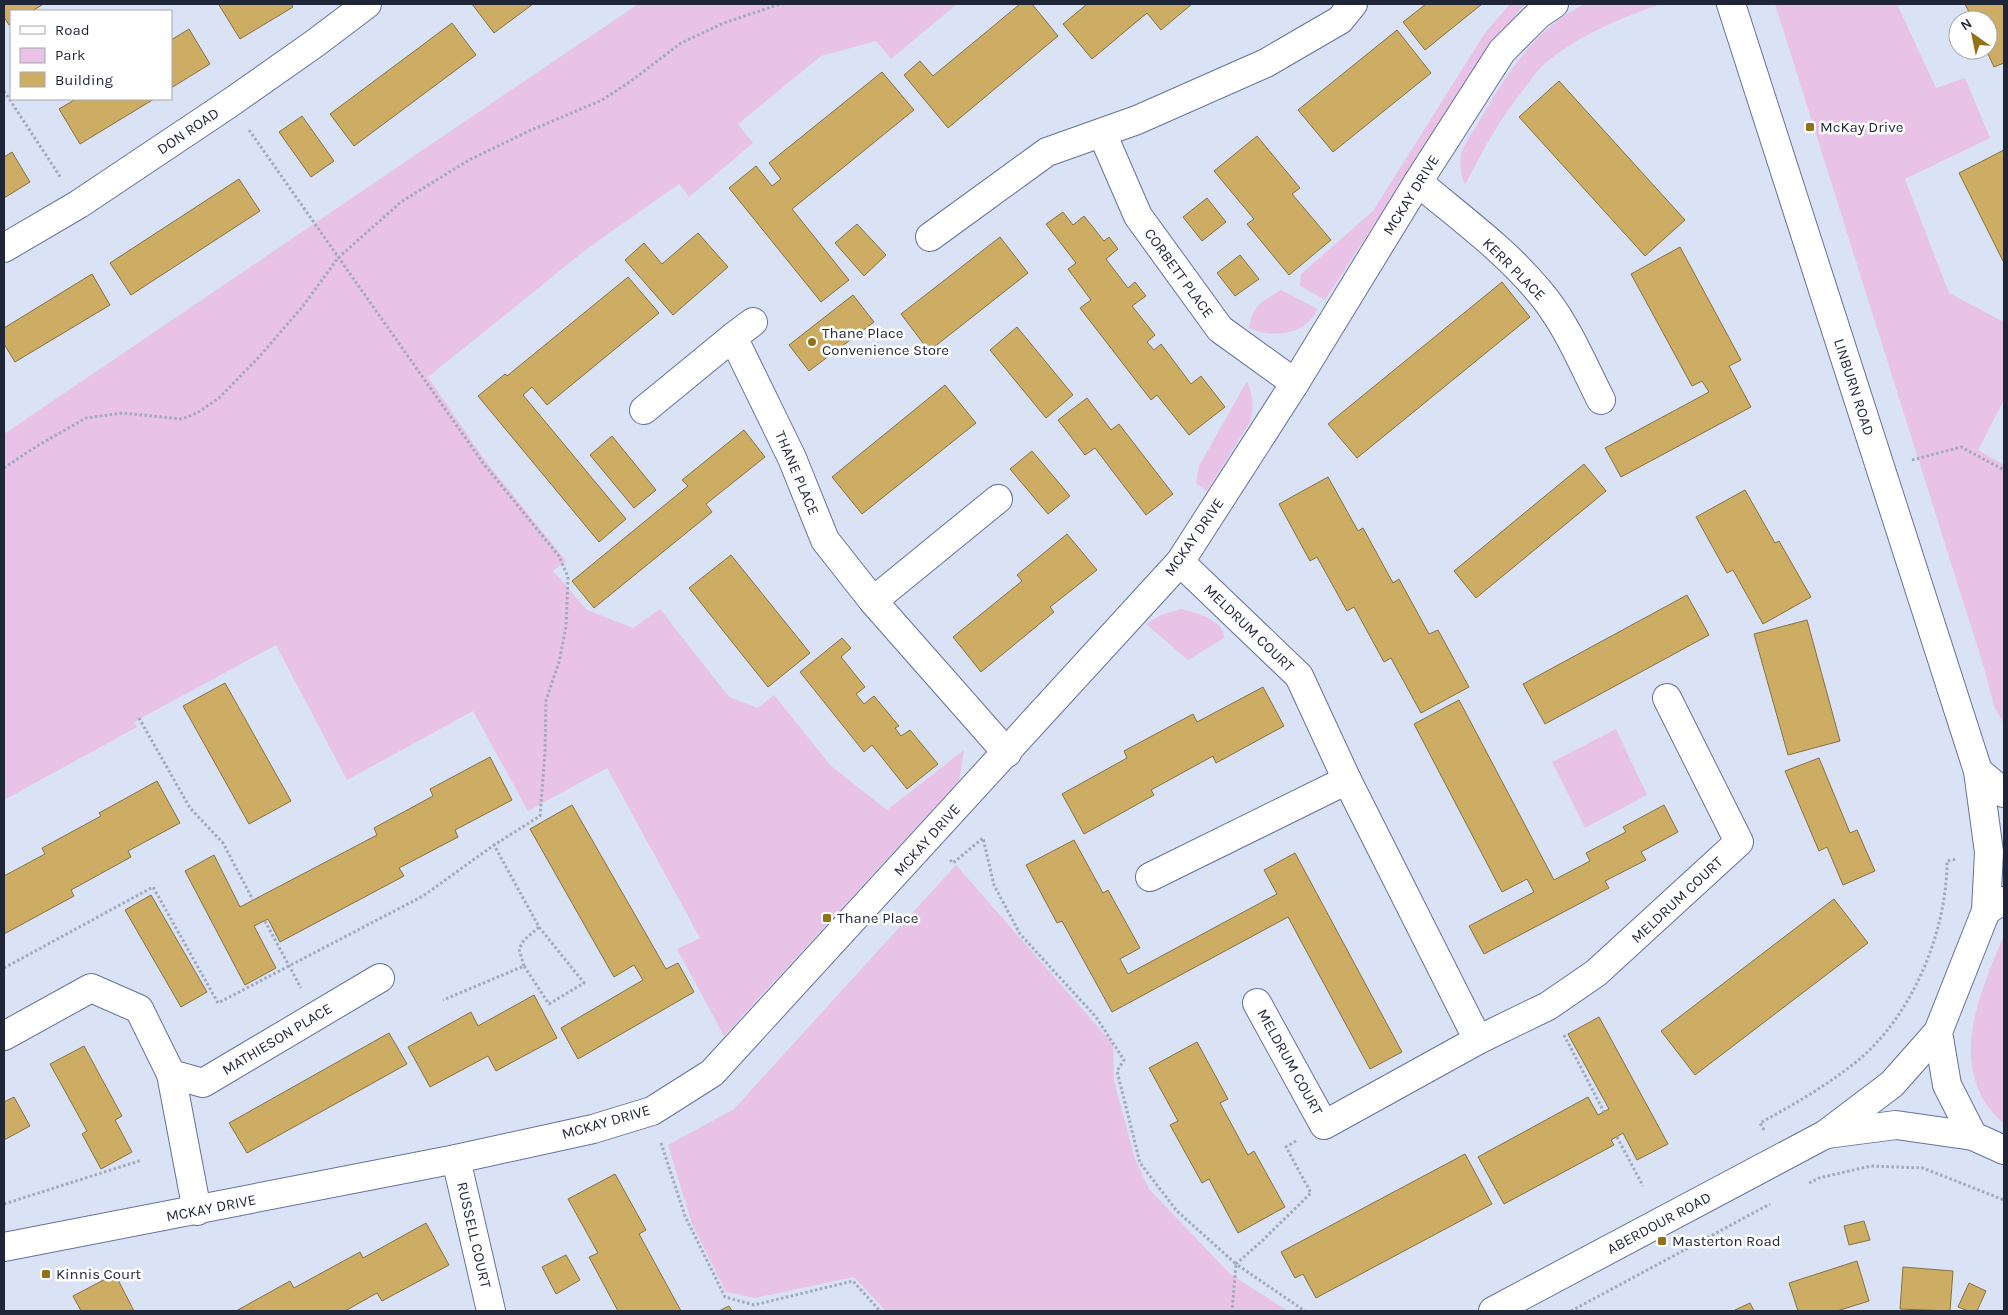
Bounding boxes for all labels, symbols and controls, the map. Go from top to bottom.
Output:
legend [10,10,172,100]
north arrow [1948,10,1998,60]
text: N [1957,15,1975,34]
text: Road [55,21,90,39]
text: Park [55,46,85,64]
text: Building [55,71,113,89]
street label: DON ROAD [154,104,222,158]
place label: McKay Drive [1820,118,1903,136]
marker: McKay Drive [1804,121,1816,133]
street label: MCKAY DRIVE [1379,152,1443,238]
street label: CORBETT PLACE [1141,225,1217,321]
street label: KERR PLACE [1479,234,1549,304]
place label: Thane Place Convenience Store [822,324,949,359]
marker: Thane Place Convenience Store [806,336,818,348]
street label: LINBURN ROAD [1830,336,1878,438]
street label: THANE PLACE [771,428,823,518]
street label: MCKAY DRIVE [1160,494,1228,580]
street label: MELDRUM COURT [1200,580,1298,676]
street label: MCKAY DRIVE [890,800,964,880]
street label: MELDRUM COURT [1627,853,1727,947]
place label: Thane Place [837,909,918,927]
marker: Thane Place [821,912,833,924]
street label: MATHIESON PLACE [219,999,335,1079]
street label: MELDRUM COURT [1253,1006,1327,1119]
street label: MCKAY DRIVE [560,1101,652,1143]
street label: RUSSELL COURT [453,1180,495,1290]
street label: ABERDOUR ROAD [1604,1188,1714,1258]
street label: MCKAY DRIVE [165,1190,257,1226]
place label: Masterton Road [1672,1232,1781,1250]
marker: Masterton Road [1656,1235,1668,1247]
place label: Kinnis Court [56,1265,141,1283]
marker: Kinnis Court [40,1268,52,1280]

